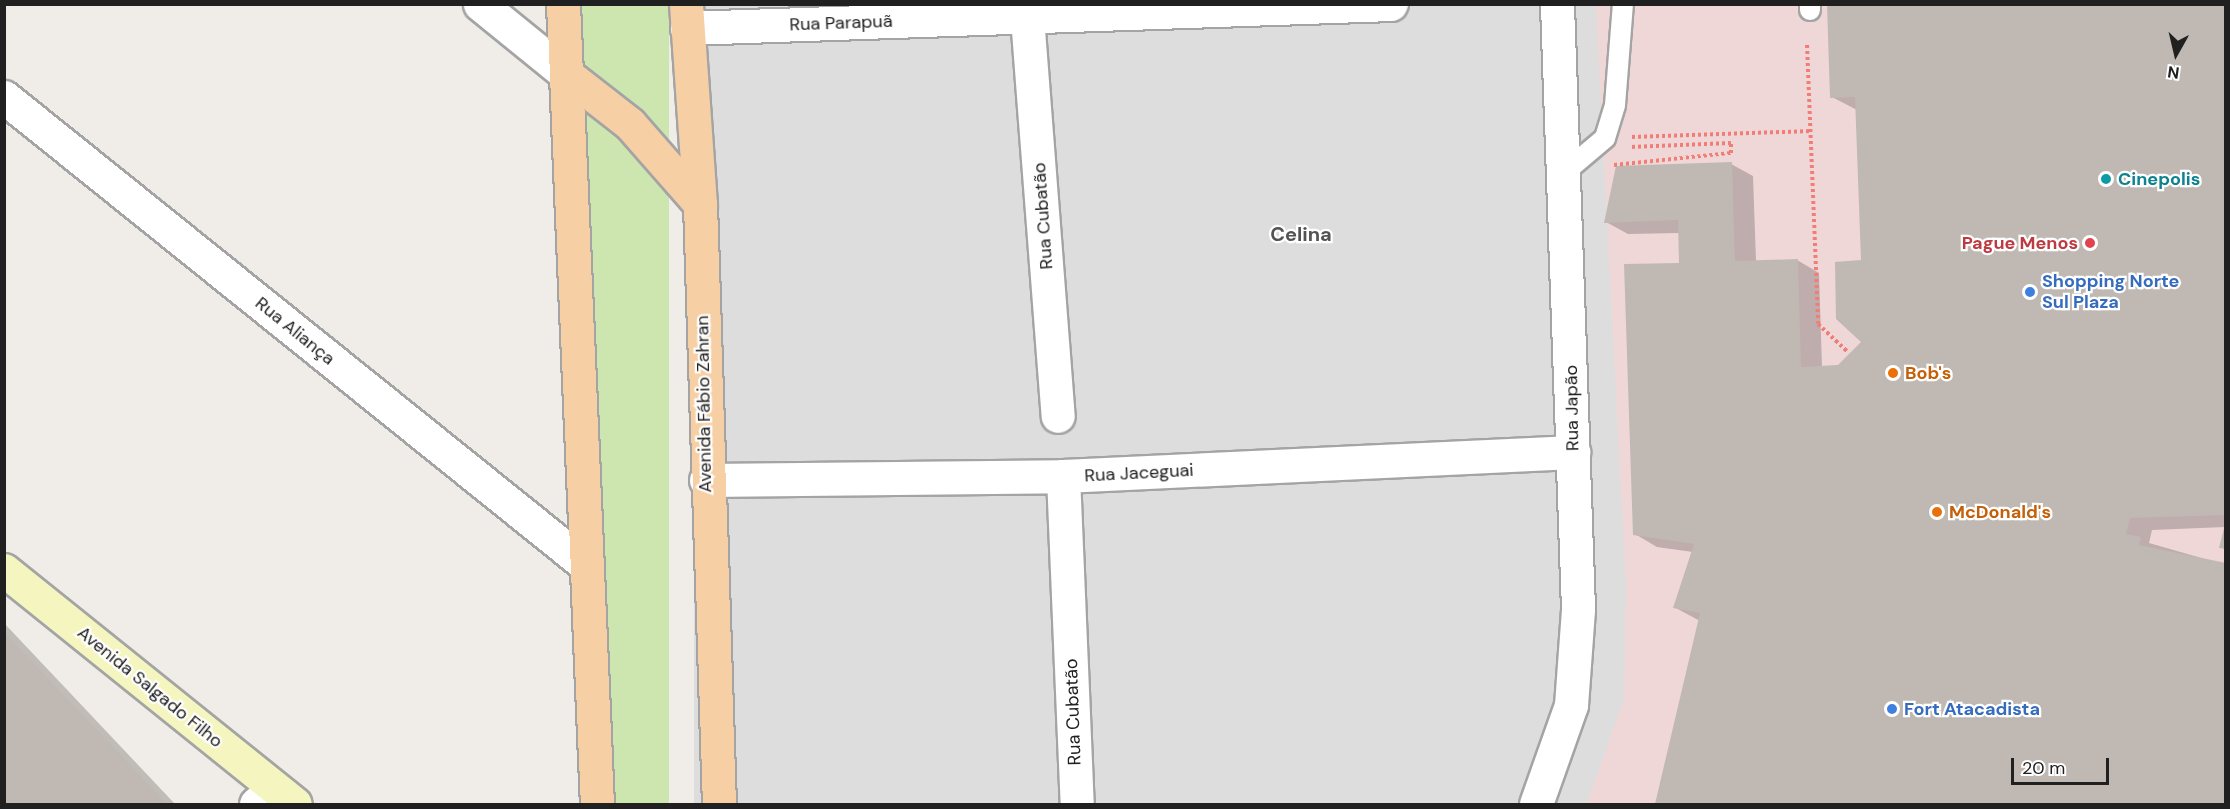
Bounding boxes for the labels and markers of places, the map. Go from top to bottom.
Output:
place label: Cinepolis [2118,168,2200,190]
marker: Cinepolis [2099,172,2113,186]
place label: Pague Menos [1962,232,2078,254]
marker: Pague Menos [2083,236,2097,250]
place label: Shopping Norte Sul Plaza [2042,271,2179,314]
marker: Shopping Norte Sul Plaza [2023,285,2037,299]
place label: Bob's [1905,362,1951,384]
marker: Bob's [1886,366,1900,380]
place label: McDonald's [1949,501,2051,523]
marker: McDonald's [1930,505,1944,519]
place label: Fort Atacadista [1904,698,2040,720]
marker: Fort Atacadista [1885,702,1899,716]

